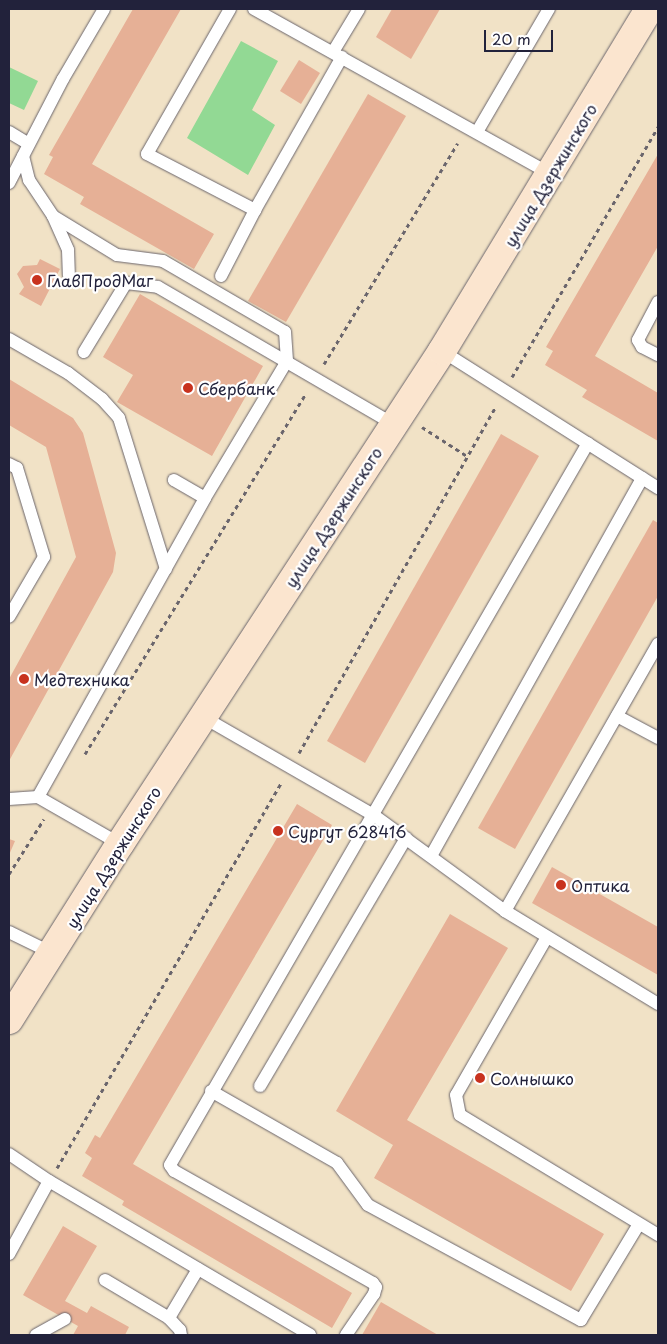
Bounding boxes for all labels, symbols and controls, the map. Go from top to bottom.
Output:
scale bar [487,20,556,52]
text: 20 m [492,27,531,50]
street label: улица Дзержинского [499,100,601,250]
place label: ГлавПродМаг [47,270,153,290]
marker: ГлавПродМаг [31,274,43,286]
place label: Сбербанк [198,378,275,398]
marker: Сбербанк [182,382,194,394]
street label: улица Дзержинского [280,443,386,591]
place label: Медтехника [34,669,130,689]
marker: Медтехника [18,673,30,685]
street label: улица Дзержинского [61,782,165,932]
place label: Сургут 628416 [288,821,407,841]
marker: Сургут 628416 [272,825,284,837]
place label: Оптика [571,875,630,895]
marker: Оптика [555,879,567,891]
place label: Солнышко [490,1068,574,1088]
marker: Солнышко [474,1072,486,1084]

